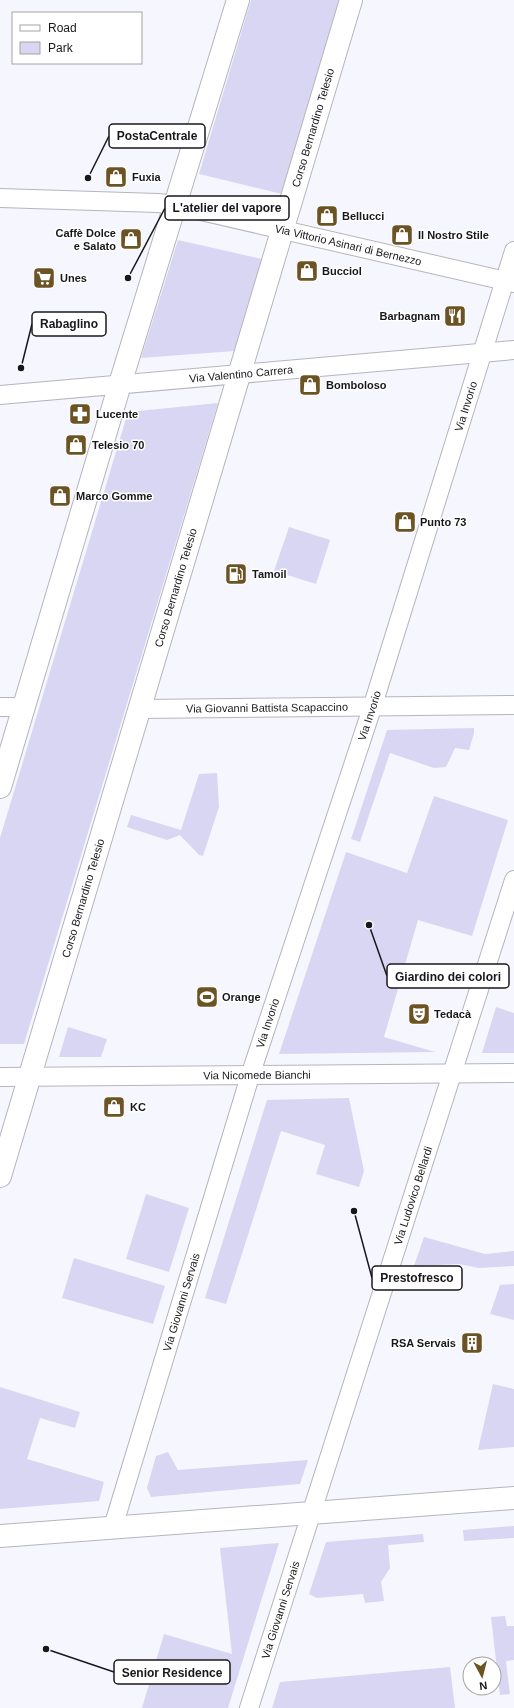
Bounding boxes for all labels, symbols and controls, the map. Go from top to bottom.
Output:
legend [12,12,142,64]
text: Road [48,21,77,35]
text: Park [48,41,74,55]
street label: Corso Bernardino Telesio [289,67,336,189]
callout: PostaCentrale [109,124,205,148]
text: PostaCentrale [117,129,198,143]
shop icon: Fuxia [103,164,129,190]
place label: Fuxia [132,171,162,183]
callout: L'atelier del vapore [165,196,289,220]
text: L'atelier del vapore [173,201,282,215]
shop icon: Bellucci [314,203,340,229]
place label: Bellucci [342,210,384,222]
street label: Via Vittorio Asinari di Bernezzo [274,222,423,268]
shop icon: Il Nostro Stile [389,222,415,248]
shop icon: Caffè Dolce e Salato [118,226,144,252]
place label: Caffè Dolce e Salato [55,227,116,252]
place label: Il Nostro Stile [418,229,489,241]
shop icon: Bucciol [294,258,320,284]
supermarket icon: Unes [31,265,57,291]
place label: Bucciol [322,265,362,277]
place label: Unes [60,272,87,284]
restaurant icon: Barbagnam [442,303,468,329]
place label: Barbagnam [379,310,440,322]
callout: Rabaglino [32,312,106,336]
text: Rabaglino [40,317,98,331]
street label: Via Valentino Carrera [189,363,294,384]
shop icon: Bomboloso [297,372,323,398]
place label: Bomboloso [326,379,387,391]
street label: Via Invorio [452,380,479,433]
pharmacy icon: Lucente [67,401,93,427]
place label: Lucente [96,408,138,420]
shop icon: Telesio 70 [63,432,89,458]
place label: Telesio 70 [92,439,144,451]
shop icon: Marco Gomme [47,483,73,509]
place label: Marco Gomme [76,490,152,502]
shop icon: Punto 73 [392,509,418,535]
place label: Punto 73 [420,516,466,528]
street label: Corso Bernardino Telesio [152,527,199,649]
fuel station icon: Tamoil [223,561,249,587]
place label: Tamoil [252,568,287,580]
street label: Via Invorio [356,689,383,742]
street label: Via Giovanni Battista Scapaccino [186,701,348,715]
street label: Corso Bernardino Telesio [60,837,106,959]
callout: Giardino dei colori [387,964,509,988]
text: Giardino dei colori [395,970,501,984]
sports icon: Orange [194,984,220,1010]
place label: Orange [222,991,261,1003]
street label: Via Invorio [254,997,281,1050]
theatre icon: Tedacà [406,1001,432,1027]
place label: Tedacà [434,1008,472,1020]
street label: Via Nicomede Bianchi [203,1069,311,1081]
shop icon: KC [101,1094,127,1120]
place label: KC [130,1101,146,1113]
street label: Via Ludovico Bellardi [392,1145,434,1246]
street label: Via Giovanni Servais [161,1251,202,1353]
callout: Prestofresco [372,1266,462,1290]
text: Prestofresco [380,1271,454,1285]
building icon: RSA Servais [459,1330,485,1356]
place label: RSA Servais [391,1337,456,1349]
street label: Via Giovanni Servais [259,1559,302,1660]
north arrow [462,1656,502,1696]
callout: Senior Residence [114,1660,230,1684]
text: Senior Residence [122,1666,223,1680]
text: N [478,1679,488,1692]

